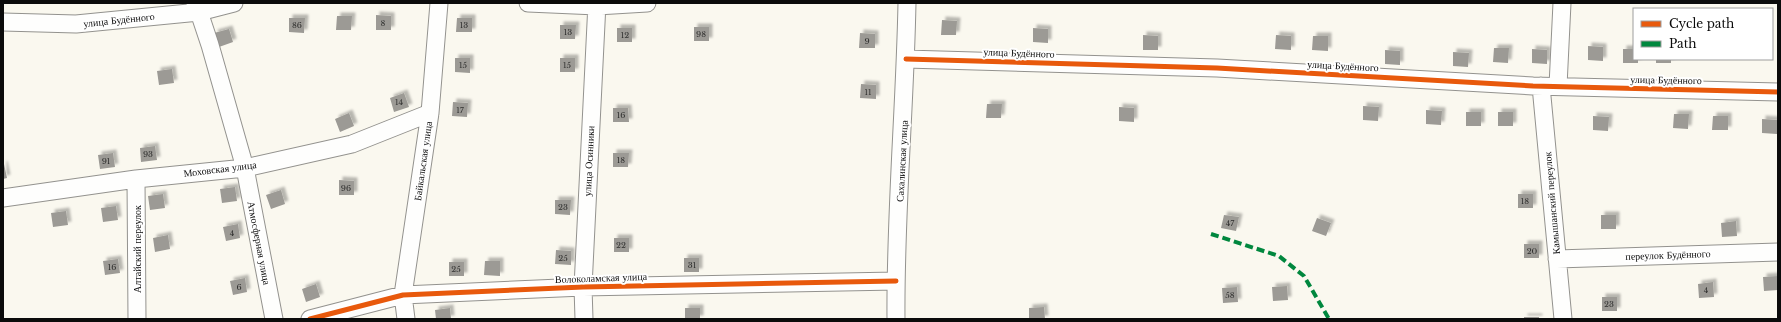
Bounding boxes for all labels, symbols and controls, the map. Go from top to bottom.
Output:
legend [1633,8,1773,60]
street label: улица Будённого [83,10,155,30]
text: Cycle path [1669,16,1734,31]
house number: 8 [381,18,386,28]
house number: 86 [292,20,302,30]
house number: 13 [460,20,468,30]
house number: 13 [564,27,572,37]
house number: 98 [696,29,706,39]
house number: 12 [621,30,629,40]
house number: 9 [864,36,870,46]
text: Path [1669,36,1697,51]
street label: улица Будённого [983,45,1055,61]
street label: улица Будённого [1307,58,1379,74]
house number: 15 [459,60,468,70]
house number: 15 [563,60,572,70]
street label: улица Будённого [1630,73,1702,87]
house number: 11 [864,87,872,97]
house number: 14 [395,97,403,107]
house number: 17 [456,105,465,115]
house number: 16 [617,110,625,120]
street label: Сахалинская улица [893,119,911,202]
street label: Байкальская улица [411,120,435,202]
street label: улица Осинники [581,125,597,197]
house number: 93 [143,149,153,159]
street label: Камышанский переулок [1541,151,1563,255]
house number: 18 [617,155,625,165]
house number: 91 [102,156,111,166]
street label: Моховская улица [183,158,258,180]
house number: 96 [341,183,351,193]
house number: 18 [1521,196,1529,206]
street label: Атмосферная улица [244,200,274,287]
house number: 23 [558,202,568,212]
street label: Алтайский переулок [131,205,144,293]
house number: 47 [1226,218,1235,228]
house number: 4 [230,228,235,238]
house number: 22 [616,240,626,250]
house number: 20 [1527,246,1538,256]
street label: переулок Будённого [1625,247,1711,263]
house number: 25 [558,253,568,263]
house number: 31 [688,260,697,270]
house number: 16 [108,262,116,272]
house number: 25 [451,264,461,274]
street label: Волоколамская улица [555,270,648,286]
house number: 6 [236,282,242,292]
house number: 4 [1704,285,1709,295]
house number: 58 [1225,290,1235,300]
house number: 23 [1604,299,1614,309]

